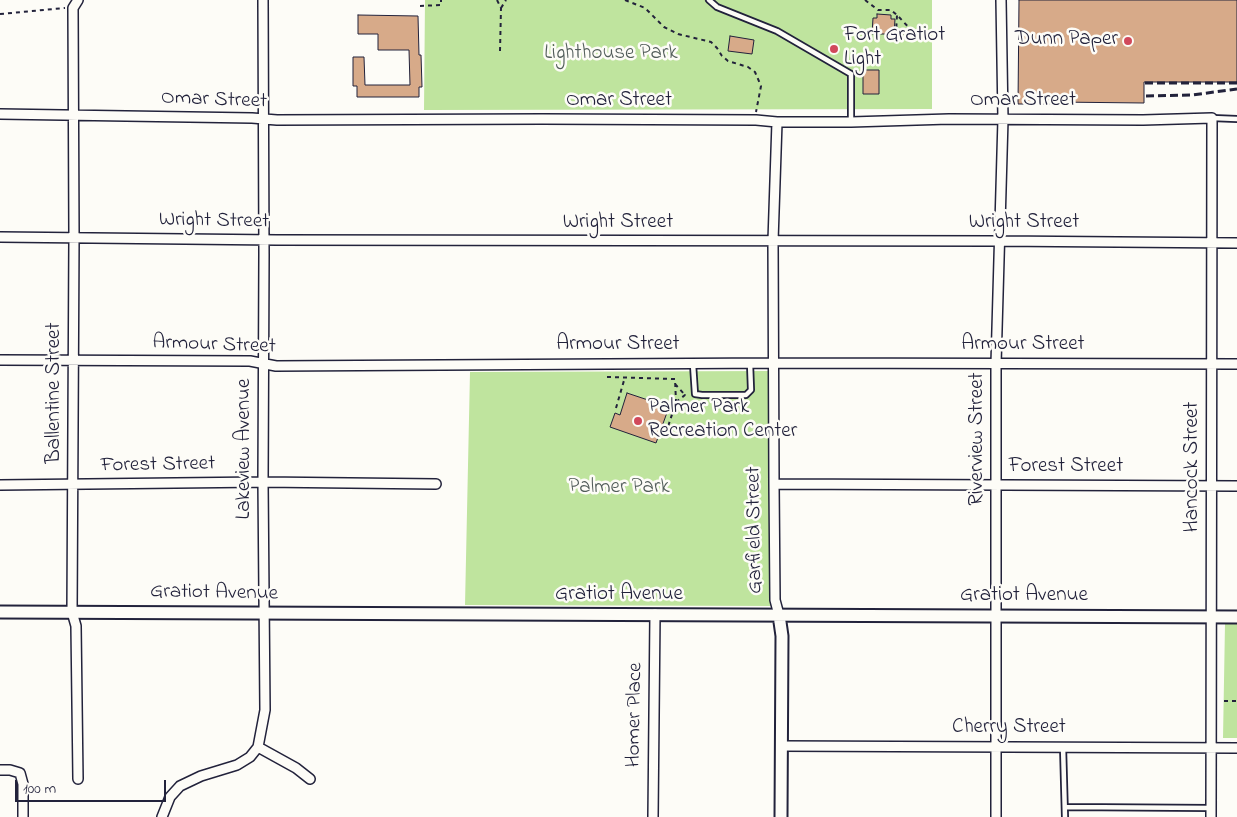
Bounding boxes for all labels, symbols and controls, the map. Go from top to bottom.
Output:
place label: Fort Gratiot Light [844,24,945,74]
place label: Dunn Paper [1015,28,1118,54]
marker: Dunn Paper [1122,35,1134,47]
park label: Lighthouse Park [544,42,678,68]
marker: Fort Gratiot Light [828,43,840,55]
street label: Omar Street [161,87,267,115]
street label: Omar Street [566,89,672,115]
street label: Omar Street [970,89,1076,115]
street label: Wright Street [159,208,269,236]
street label: Wright Street [563,211,673,237]
street label: Wright Street [969,211,1079,237]
street label: Ballentine Street [43,322,69,464]
street label: Armour Street [152,331,276,361]
street label: Armour Street [556,333,680,359]
street label: Armour Street [961,333,1085,359]
street label: Riverview Street [966,372,992,506]
street label: Lakeview Avenue [233,379,259,519]
place label: Palmer Park Recreation Center [648,396,797,446]
street label: Hancock Street [1181,402,1207,532]
marker: Palmer Park Recreation Center [632,415,644,427]
street label: Forest Street [101,452,215,480]
street label: Forest Street [1009,455,1123,481]
street label: Garfield Street [742,466,770,594]
park label: Palmer Park [568,476,670,502]
street label: Gratiot Avenue [150,580,278,608]
street label: Gratiot Avenue [555,583,683,609]
street label: Gratiot Avenue [960,584,1088,610]
street label: Homer Place [622,662,650,768]
street label: Cherry Street [952,716,1066,742]
scale bar [18,770,169,802]
text: 100 m [23,778,56,800]

